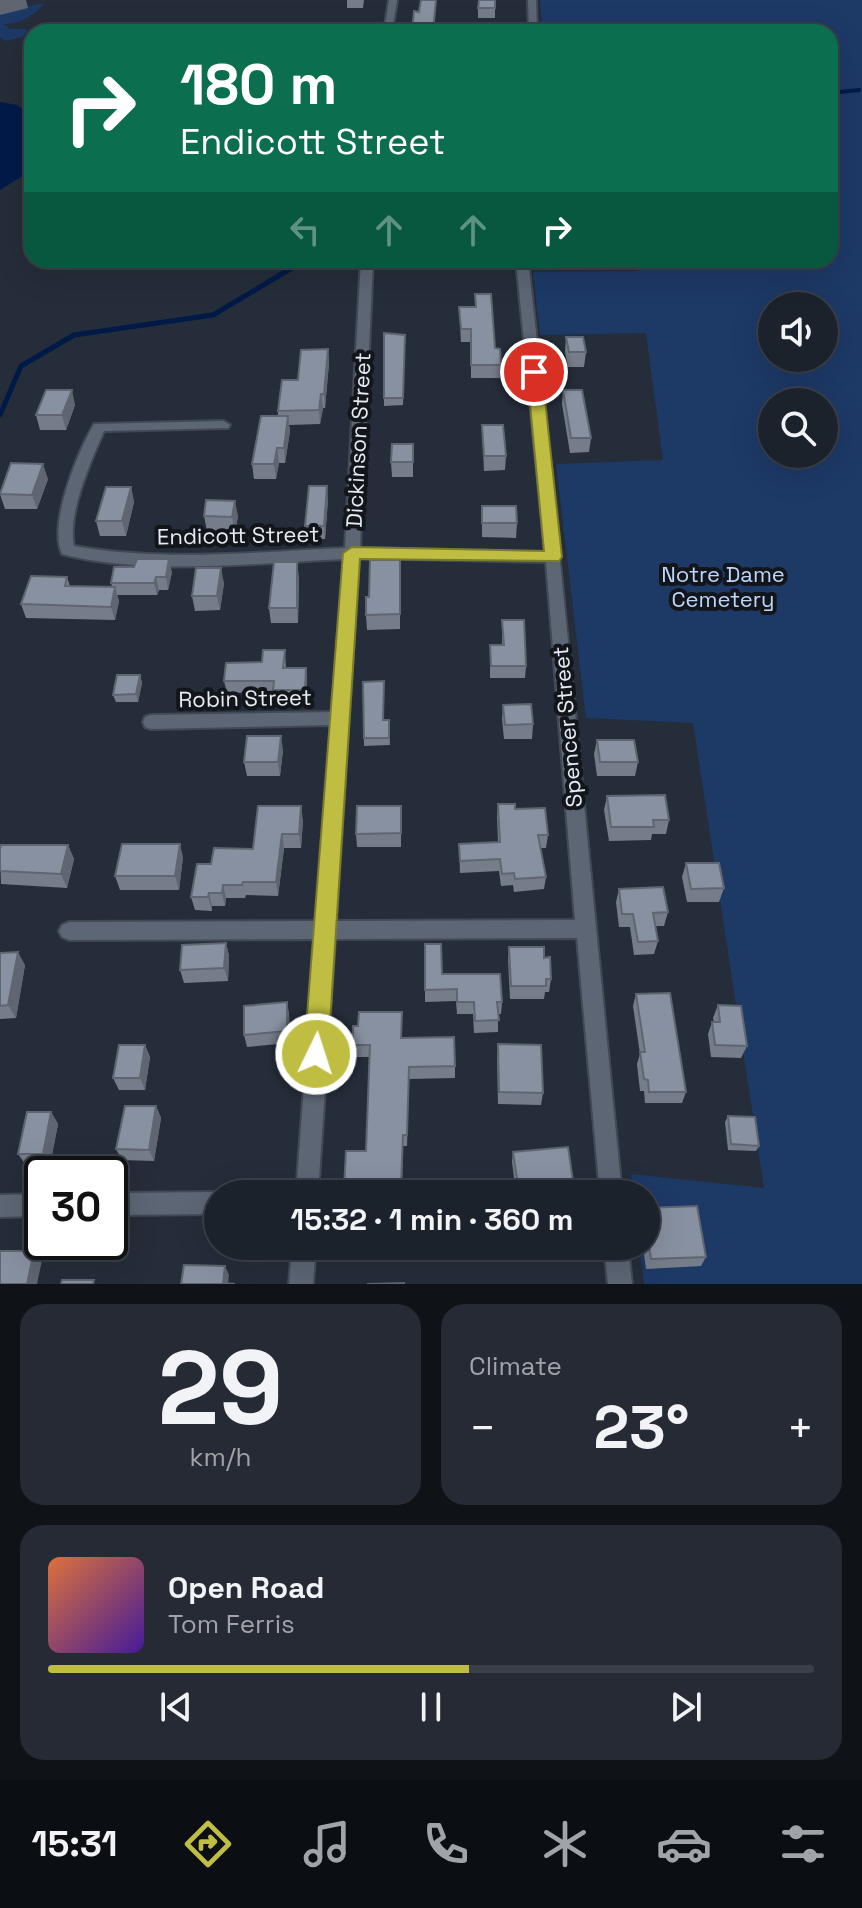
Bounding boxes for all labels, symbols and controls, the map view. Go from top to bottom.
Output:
text: 180 m [180,49,337,120]
icon: right [48,56,152,160]
text: Endicott Street [180,119,446,165]
icon: left [283,208,327,252]
icon: ahead [367,208,411,252]
icon: ahead [451,208,495,252]
icon: right [535,208,579,252]
map controls [758,292,838,468]
button: sound [758,292,838,372]
pin [500,338,568,406]
icon: arrive [512,350,556,394]
street label: Dickinson Street [339,352,377,528]
button: search [758,388,838,468]
street label: Endicott Street [157,520,319,550]
park label: Notre Dame Cemetery [661,560,785,613]
street label: Spencer Street [546,645,588,809]
street label: Robin Street [178,683,312,713]
position arrow [274,1012,358,1096]
speed limit sign: 30 [24,1156,128,1260]
text: 15:32 · 1 min · 360 m [291,1200,573,1239]
text: 29 [158,1322,283,1454]
text: Climate [469,1349,562,1383]
text: 23° [594,1389,689,1466]
text: − [469,1400,496,1456]
text: + [787,1400,814,1456]
text: km/h [190,1440,251,1474]
text: Open Road [168,1568,324,1607]
text: Tom Ferris [168,1607,295,1641]
icon: previous [154,1685,198,1729]
icon: pause [409,1685,453,1729]
icon: next [664,1685,708,1729]
icon: directions [180,1816,236,1872]
icon: music [299,1816,355,1872]
icon: phone [418,1816,474,1872]
icon: climate [537,1816,593,1872]
icon: car [656,1816,712,1872]
icon: filters [775,1816,831,1872]
text: 15:31 [31,1821,118,1867]

